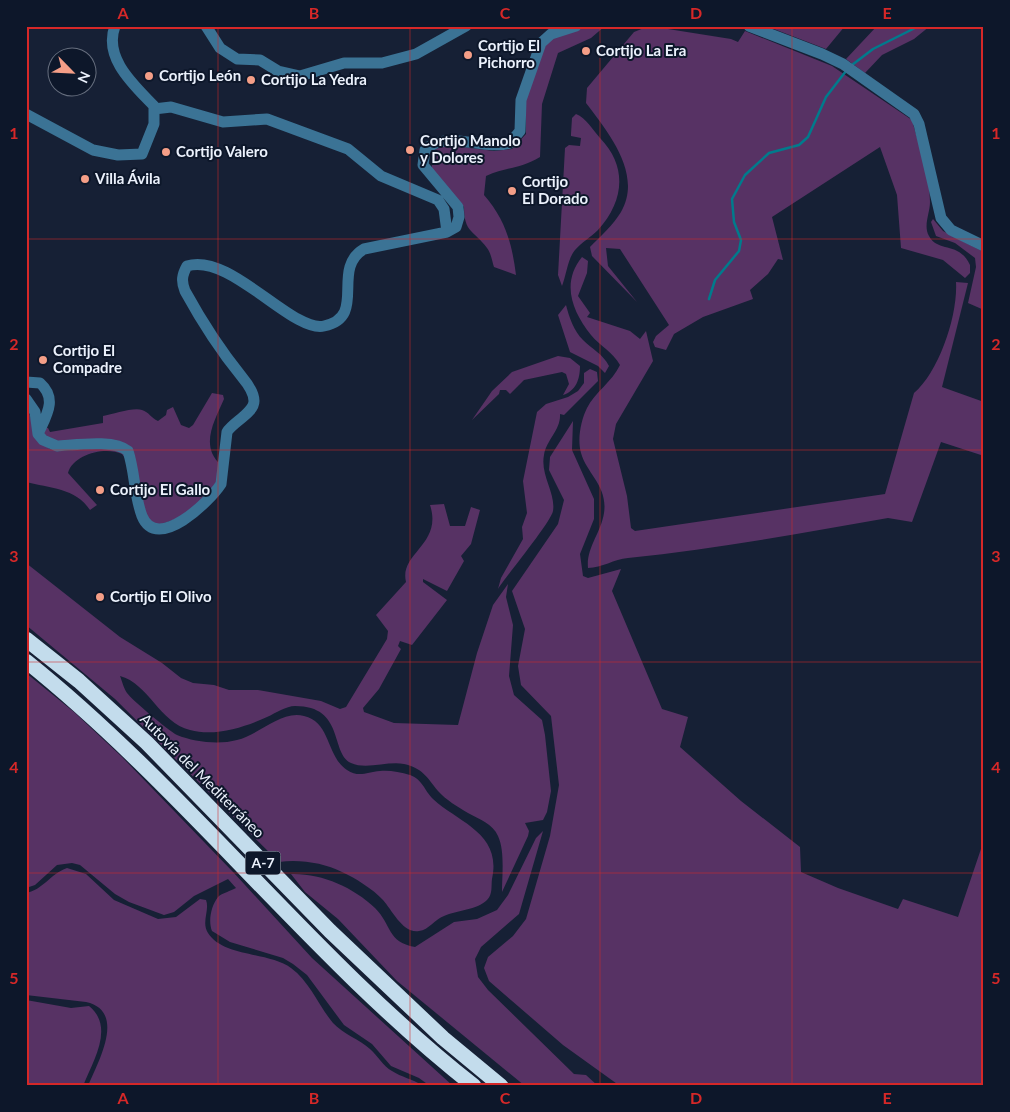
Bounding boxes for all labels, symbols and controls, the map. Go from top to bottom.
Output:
text: A [116,3,129,22]
text: B [309,3,319,22]
text: C [500,3,511,22]
text: D [690,3,702,22]
text: E [882,3,892,22]
place label: Cortijo El Pichorro [478,36,540,71]
place label: Cortijo La Era [596,41,686,59]
marker: Cortijo La Era [580,45,592,57]
north arrow [48,48,98,98]
marker: Cortijo El Pichorro [462,49,474,61]
place label: Cortijo León [159,66,241,84]
text: N [74,69,94,86]
marker: Cortijo León [143,70,155,82]
place label: Cortijo La Yedra [261,70,367,88]
marker: Cortijo La Yedra [245,74,257,86]
text: 1 [9,123,19,142]
text: 1 [991,123,1001,142]
place label: Cortijo Manolo y Dolores [420,131,521,166]
place label: Cortijo Valero [176,142,268,160]
marker: Cortijo Manolo y Dolores [404,144,416,156]
marker: Cortijo Valero [160,146,172,158]
place label: Villa Ávila [94,169,160,187]
place label: Cortijo El Dorado [522,172,589,207]
marker: Villa Ávila [79,173,91,185]
marker: Cortijo El Dorado [506,185,518,197]
text: 2 [9,334,19,353]
text: 2 [991,334,1001,353]
place label: Cortijo El Compadre [53,341,122,376]
marker: Cortijo El Compadre [37,354,49,366]
place label: Cortijo El Gallo [110,480,211,498]
marker: Cortijo El Gallo [94,484,106,496]
text: 3 [9,546,19,565]
text: 3 [991,546,1001,565]
place label: Cortijo El Olivo [110,587,212,605]
marker: Cortijo El Olivo [94,591,106,603]
street label: Autovía del Mediterráneo [137,709,269,841]
text: 4 [9,757,19,776]
text: 4 [991,757,1001,776]
road number: A-7 [246,851,280,874]
text: 5 [9,968,19,987]
text: 5 [991,968,1001,987]
text: A [116,1088,129,1107]
text: B [309,1088,319,1107]
text: C [500,1088,511,1107]
text: D [690,1088,702,1107]
text: E [882,1088,892,1107]

